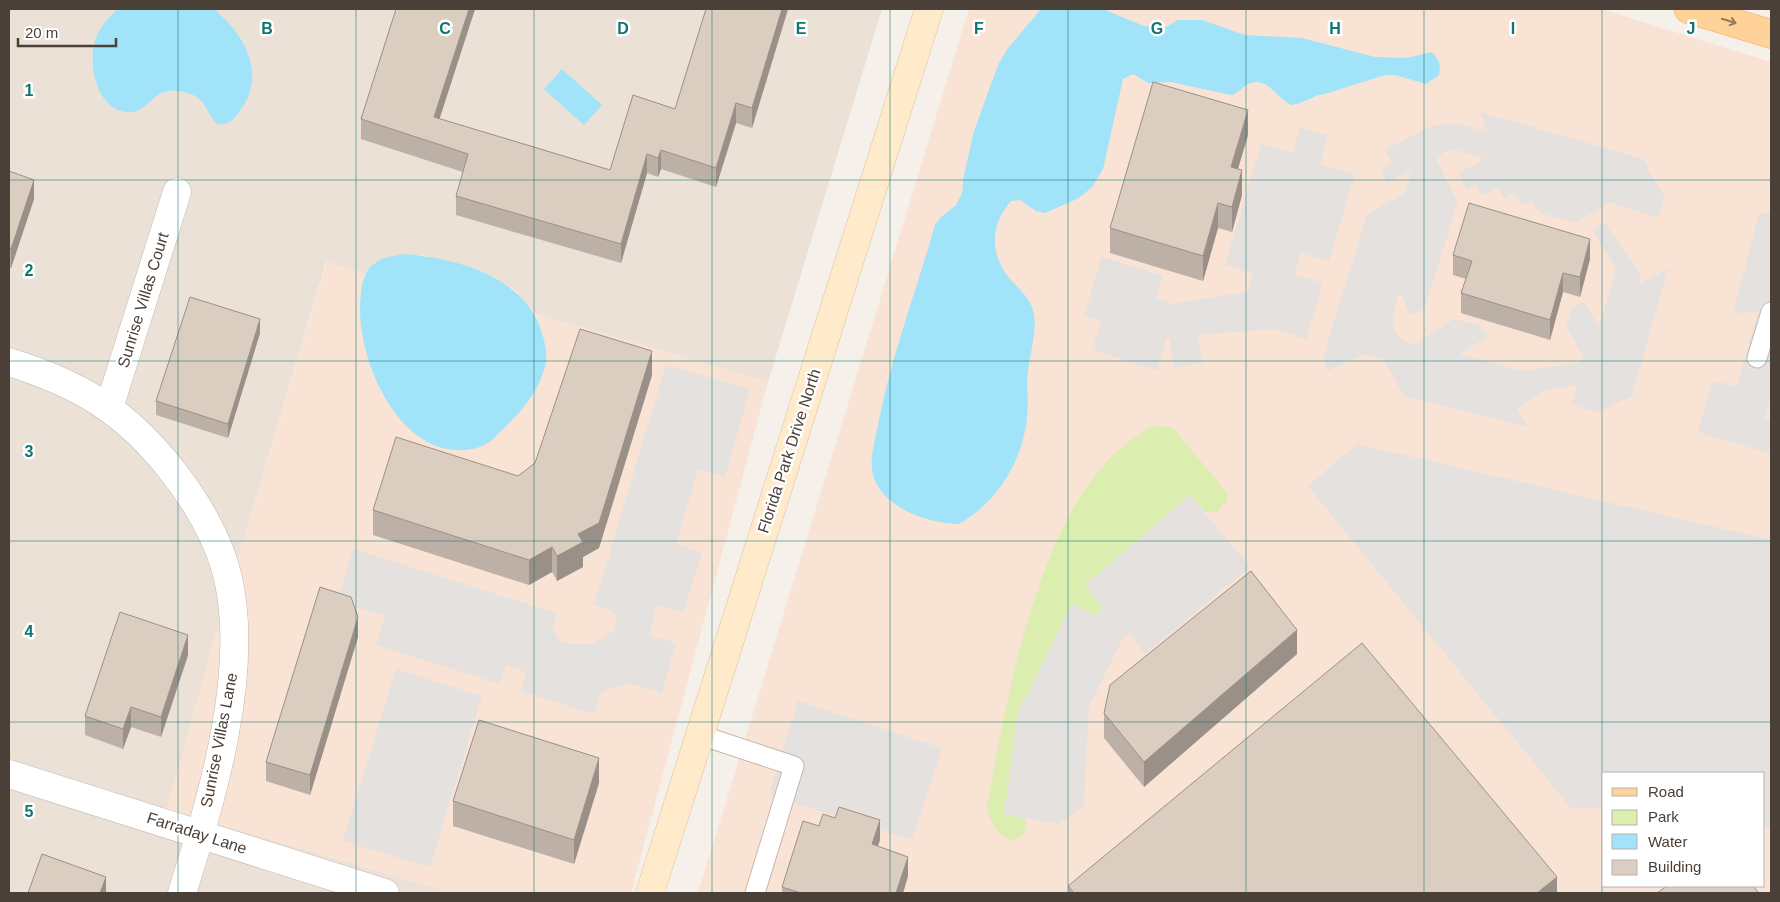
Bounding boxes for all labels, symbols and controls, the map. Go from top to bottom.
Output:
scale bar [18,15,115,47]
one-way arrow [1721,17,1737,27]
text: B [261,20,273,37]
text: C [439,20,451,37]
text: D [617,20,629,37]
text: E [796,20,807,37]
text: F [974,20,984,37]
text: G [1151,20,1163,37]
text: H [1329,20,1341,37]
text: I [1511,20,1515,37]
text: J [1687,20,1695,37]
text: 20 m [25,24,58,41]
text: 1 [25,82,34,99]
street label: Sunrise Villas Court [114,230,172,370]
text: 2 [25,262,34,279]
street label: Florida Park Drive North [754,367,824,535]
text: 3 [25,443,34,460]
text: 4 [25,623,34,640]
street label: Sunrise Villas Lane [198,671,240,809]
legend [1602,772,1765,887]
text: Road [1648,783,1684,800]
text: 5 [25,803,34,820]
text: Park [1648,808,1679,825]
street label: Farraday Lane [145,809,249,857]
text: Water [1648,833,1687,850]
text: Building [1648,858,1701,875]

